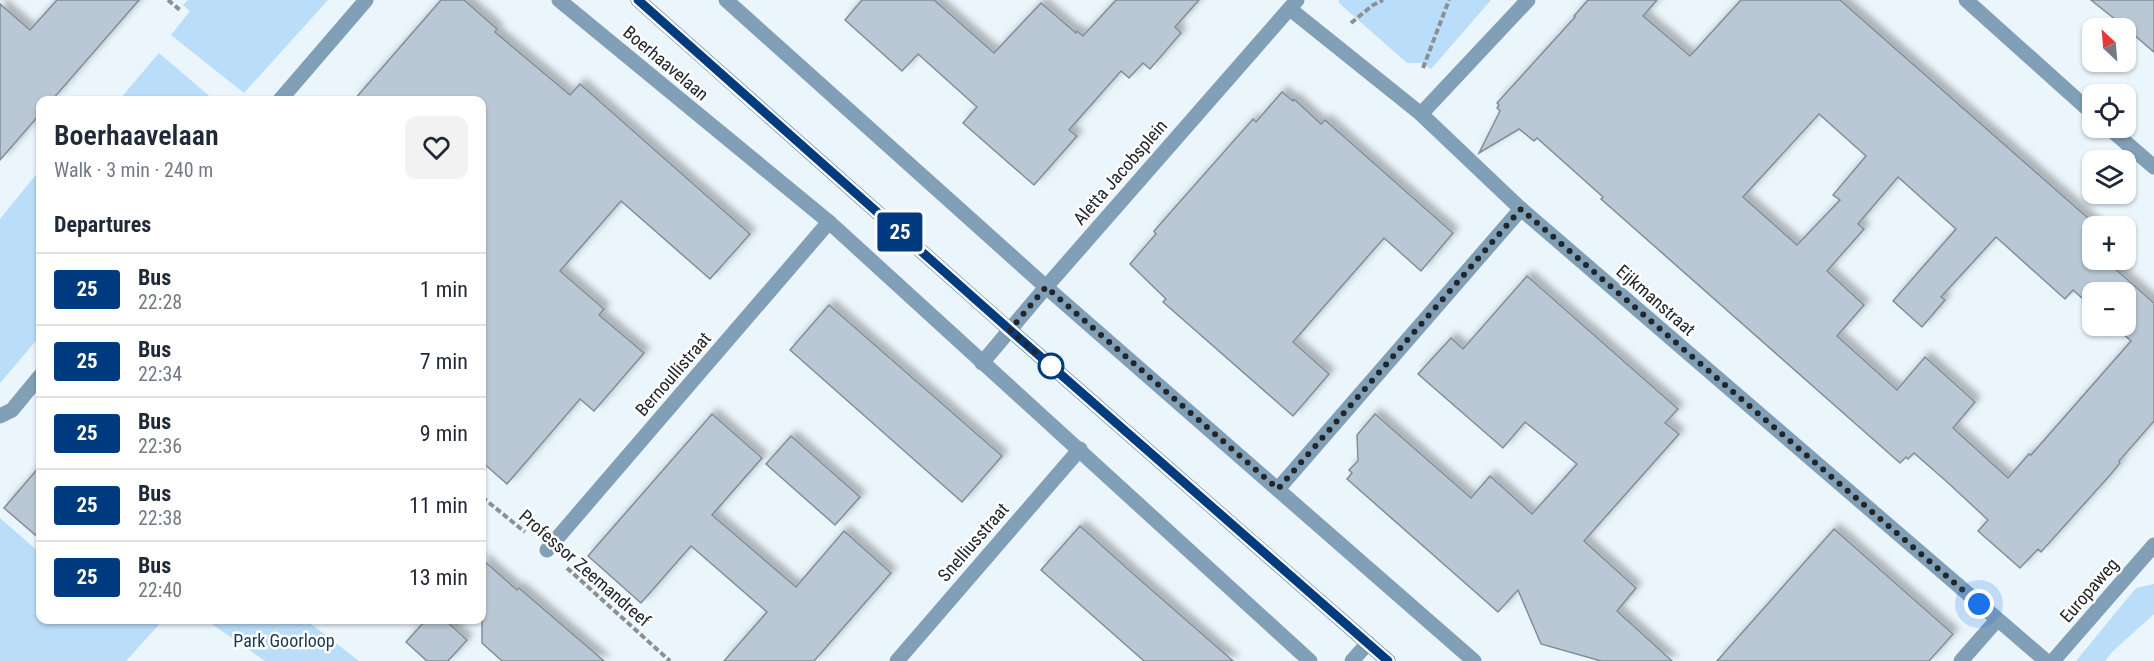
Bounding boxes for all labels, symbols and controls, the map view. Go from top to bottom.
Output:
north arrow [2082,18,2136,72]
map controls [2082,18,2136,336]
street label: Boerhaavelaan [619,21,713,105]
button: locate [2082,84,2136,138]
street label: Aletta Jacobsplein [1069,115,1171,229]
button: heart [405,116,468,179]
text: Boerhaavelaan [54,119,219,152]
button: layers [2082,150,2136,204]
text: Walk · 3 min · 240 m [54,158,213,182]
text: Departures [54,212,151,237]
line badge: 25 [873,212,927,252]
button: + [2082,216,2136,270]
text: 25 [889,220,911,244]
street label: Eijkmanstraat [1612,260,1700,340]
text: Bus [138,265,171,290]
text: 25 [76,277,98,301]
text: 1 min [420,277,468,302]
button: − [2082,282,2136,336]
text: 22:28 [138,290,182,314]
street label: Bernoullistraat [631,328,715,420]
text: Bus [138,337,171,362]
text: 25 [76,349,98,373]
text: 7 min [420,349,468,374]
unlabelled marker [1038,353,1064,379]
text: 22:34 [138,362,182,386]
text: Bus [138,409,171,434]
text: 25 [76,421,98,445]
text: 9 min [420,421,468,446]
text: 22:36 [138,434,182,458]
text: Bus [138,481,171,506]
text: 25 [76,493,98,517]
text: 11 min [409,493,468,518]
street label: Snelliusstraat [933,498,1013,586]
street label: Professor Zeemandreef [515,505,655,631]
text: 22:38 [138,506,182,530]
text: Bus [138,553,171,578]
street label: Europaweg [2055,554,2123,626]
text: 25 [76,565,98,589]
text: 13 min [409,565,468,590]
text: 22:40 [138,578,182,602]
your location [1964,589,1994,619]
park label: Park Goorloop [233,630,335,651]

